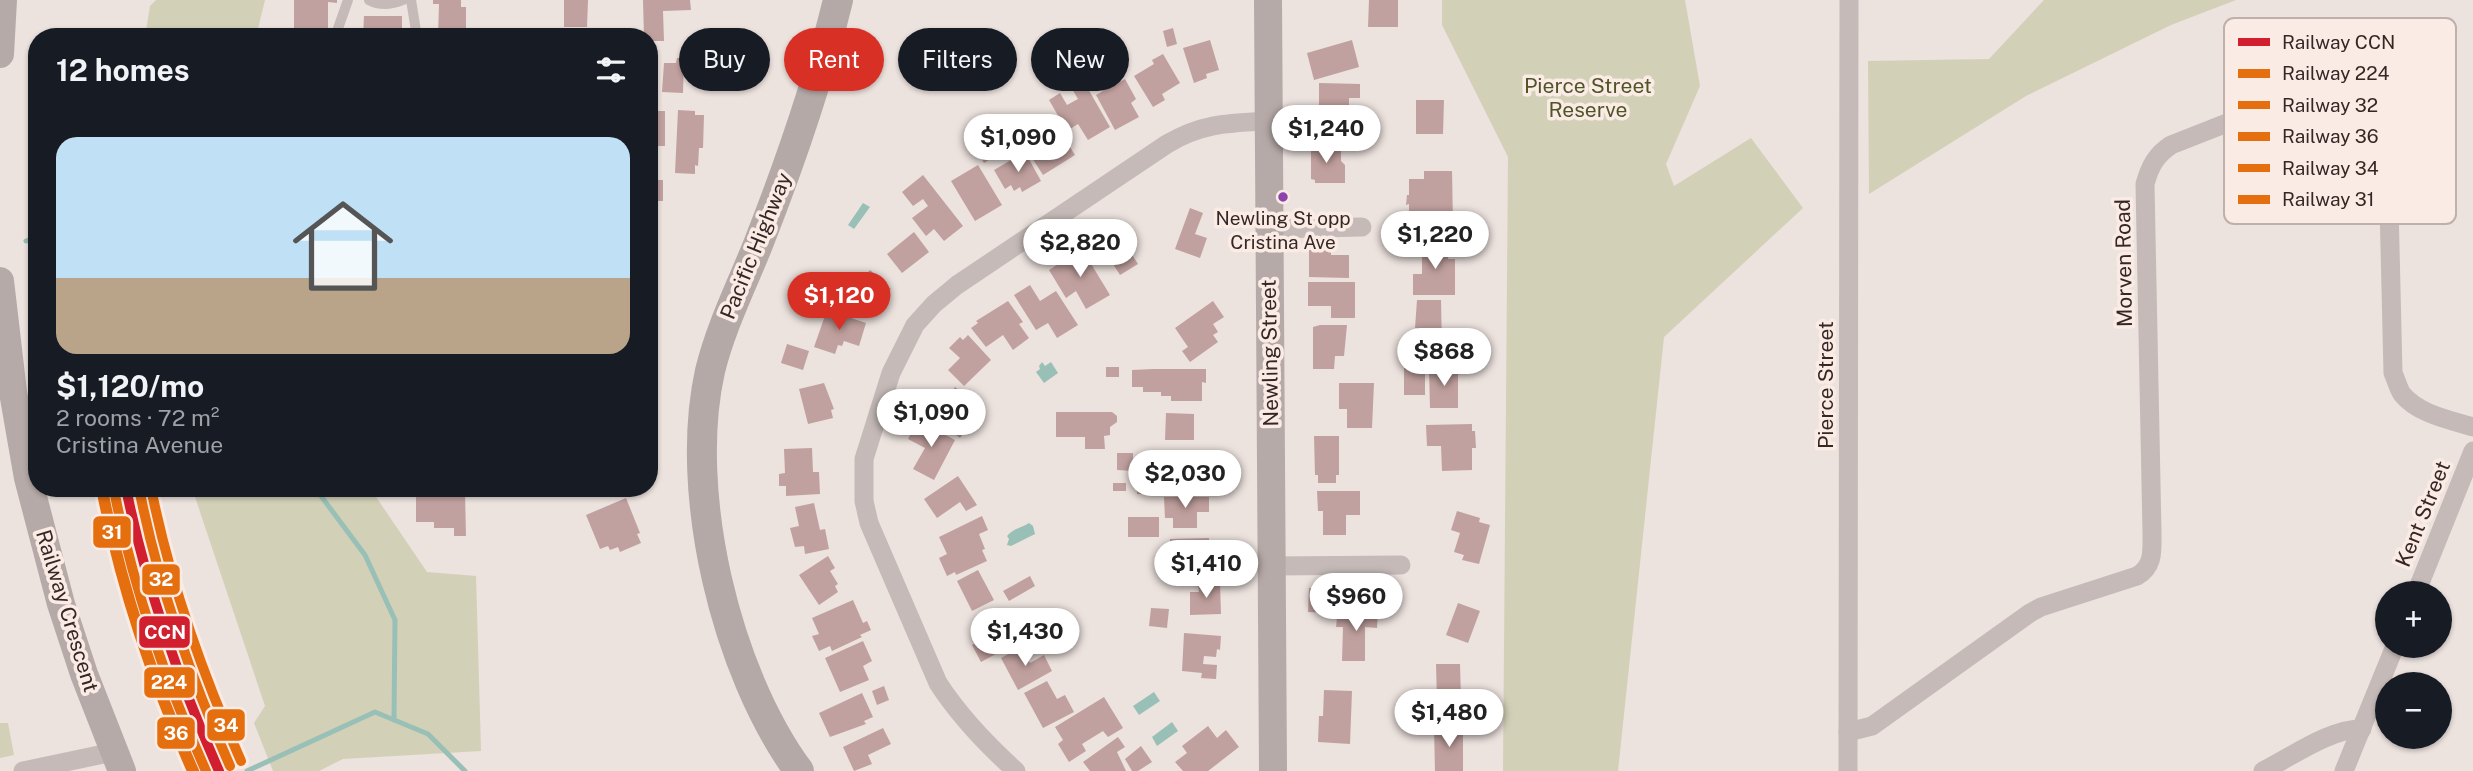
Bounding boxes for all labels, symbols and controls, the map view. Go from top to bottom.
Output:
legend [2224,18,2456,224]
chip: Buy [679,28,770,91]
chip: Rent [784,28,884,91]
chip: Filters [898,28,1017,91]
chip: New [1031,28,1129,91]
text: Railway CCN [2282,31,2395,53]
icon: filters [592,51,630,89]
text: 12 homes [56,52,190,88]
text: Railway 224 [2282,62,2390,84]
park label: Pierce Street Reserve [1524,73,1652,122]
text: Railway 32 [2282,94,2378,116]
pin: $1,240 [1269,106,1383,165]
pin: $1,090 [961,114,1075,174]
text: $1,240 [1288,114,1364,141]
text: $1,090 [980,123,1056,150]
text: Railway 36 [2282,125,2379,147]
text: Railway 34 [2282,157,2379,179]
street label: Pacific Highway [715,169,796,323]
icon: home [280,183,406,309]
text: Railway 31 [2282,188,2375,210]
marker: Newling St opp Cristina Ave [1276,190,1290,204]
street label: Morven Road [2110,199,2137,327]
place label: Newling St opp Cristina Ave [1215,207,1351,253]
pin: $1,220 [1378,212,1492,271]
pin: $2,820 [1023,219,1137,279]
text: $1,220 [1397,220,1473,247]
text: $2,820 [1039,228,1121,255]
pin: $1,120 [782,272,896,332]
street label: Newling Street [1256,279,1283,427]
text: $1,120 [803,281,875,308]
street label: Pierce Street [1813,321,1838,449]
pin: $868 [1403,328,1485,388]
text: $868 [1413,337,1475,364]
text: $1,120/mo [56,368,204,404]
pin: $1,090 [874,390,988,449]
text: $1,090 [893,398,969,425]
text: 2 rooms · 72 m² [56,404,219,431]
text: Cristina Avenue [56,431,223,458]
pin: $2,030 [1128,450,1242,510]
street label: Kent Street [2390,457,2455,570]
text: $2,030 [1144,459,1226,486]
line badge: 31 [92,515,132,549]
text: 31 [102,521,122,543]
street label: Railway Crescent [31,527,104,695]
pin: $1,410 [1149,540,1263,600]
text: $1,410 [1170,549,1242,576]
line badge: 32 [141,563,181,596]
text: 32 [149,568,173,590]
pin: $960 [1315,574,1397,633]
map controls [2375,581,2452,749]
button: + [2375,581,2452,658]
text: $960 [1326,582,1386,609]
pin: $1,430 [968,608,1082,668]
line badge: CCN [138,615,191,649]
text: $1,430 [987,617,1063,644]
text: CCN [144,621,186,643]
line badge: 224 [143,666,196,699]
text: 224 [151,671,187,693]
button: − [2375,672,2452,749]
pin: $1,480 [1392,690,1506,749]
text: $1,480 [1410,698,1488,725]
line badge: 34 [206,708,246,742]
text: 34 [213,714,239,736]
line badge: 36 [156,716,196,750]
text: 36 [163,722,189,744]

